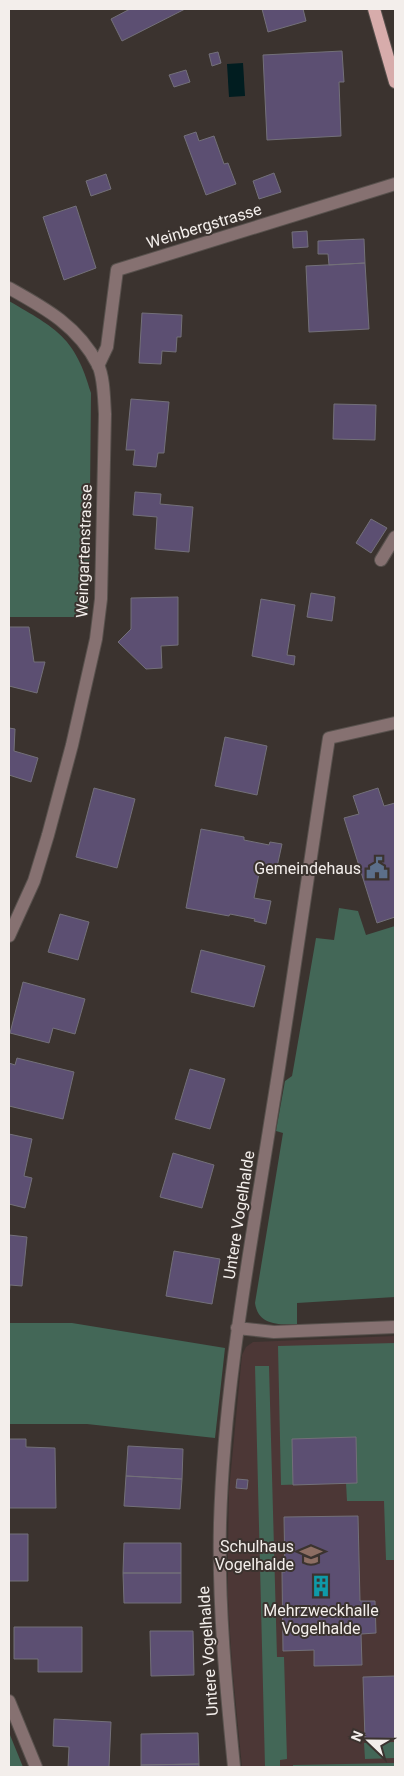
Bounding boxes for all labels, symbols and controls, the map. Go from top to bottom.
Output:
street label: Weinbergstrasse [144,199,264,253]
street label: Weingartenstrasse [72,484,96,618]
public building icon: Gemeindehaus [364,855,390,881]
place label: Gemeindehaus [254,859,361,878]
street label: Untere Vogelhalde [219,1149,259,1281]
place label: Schulhaus Vogelhalde [215,1537,294,1574]
school or university icon: Schulhaus Vogelhalde [298,1542,324,1568]
building icon: Mehrzweckhalle Vogelhalde [308,1573,334,1599]
street label: Untere Vogelhalde [194,1586,222,1716]
place label: Mehrzweckhalle Vogelhalde [263,1601,379,1638]
north arrow [344,1716,394,1766]
text: N [348,1729,366,1744]

